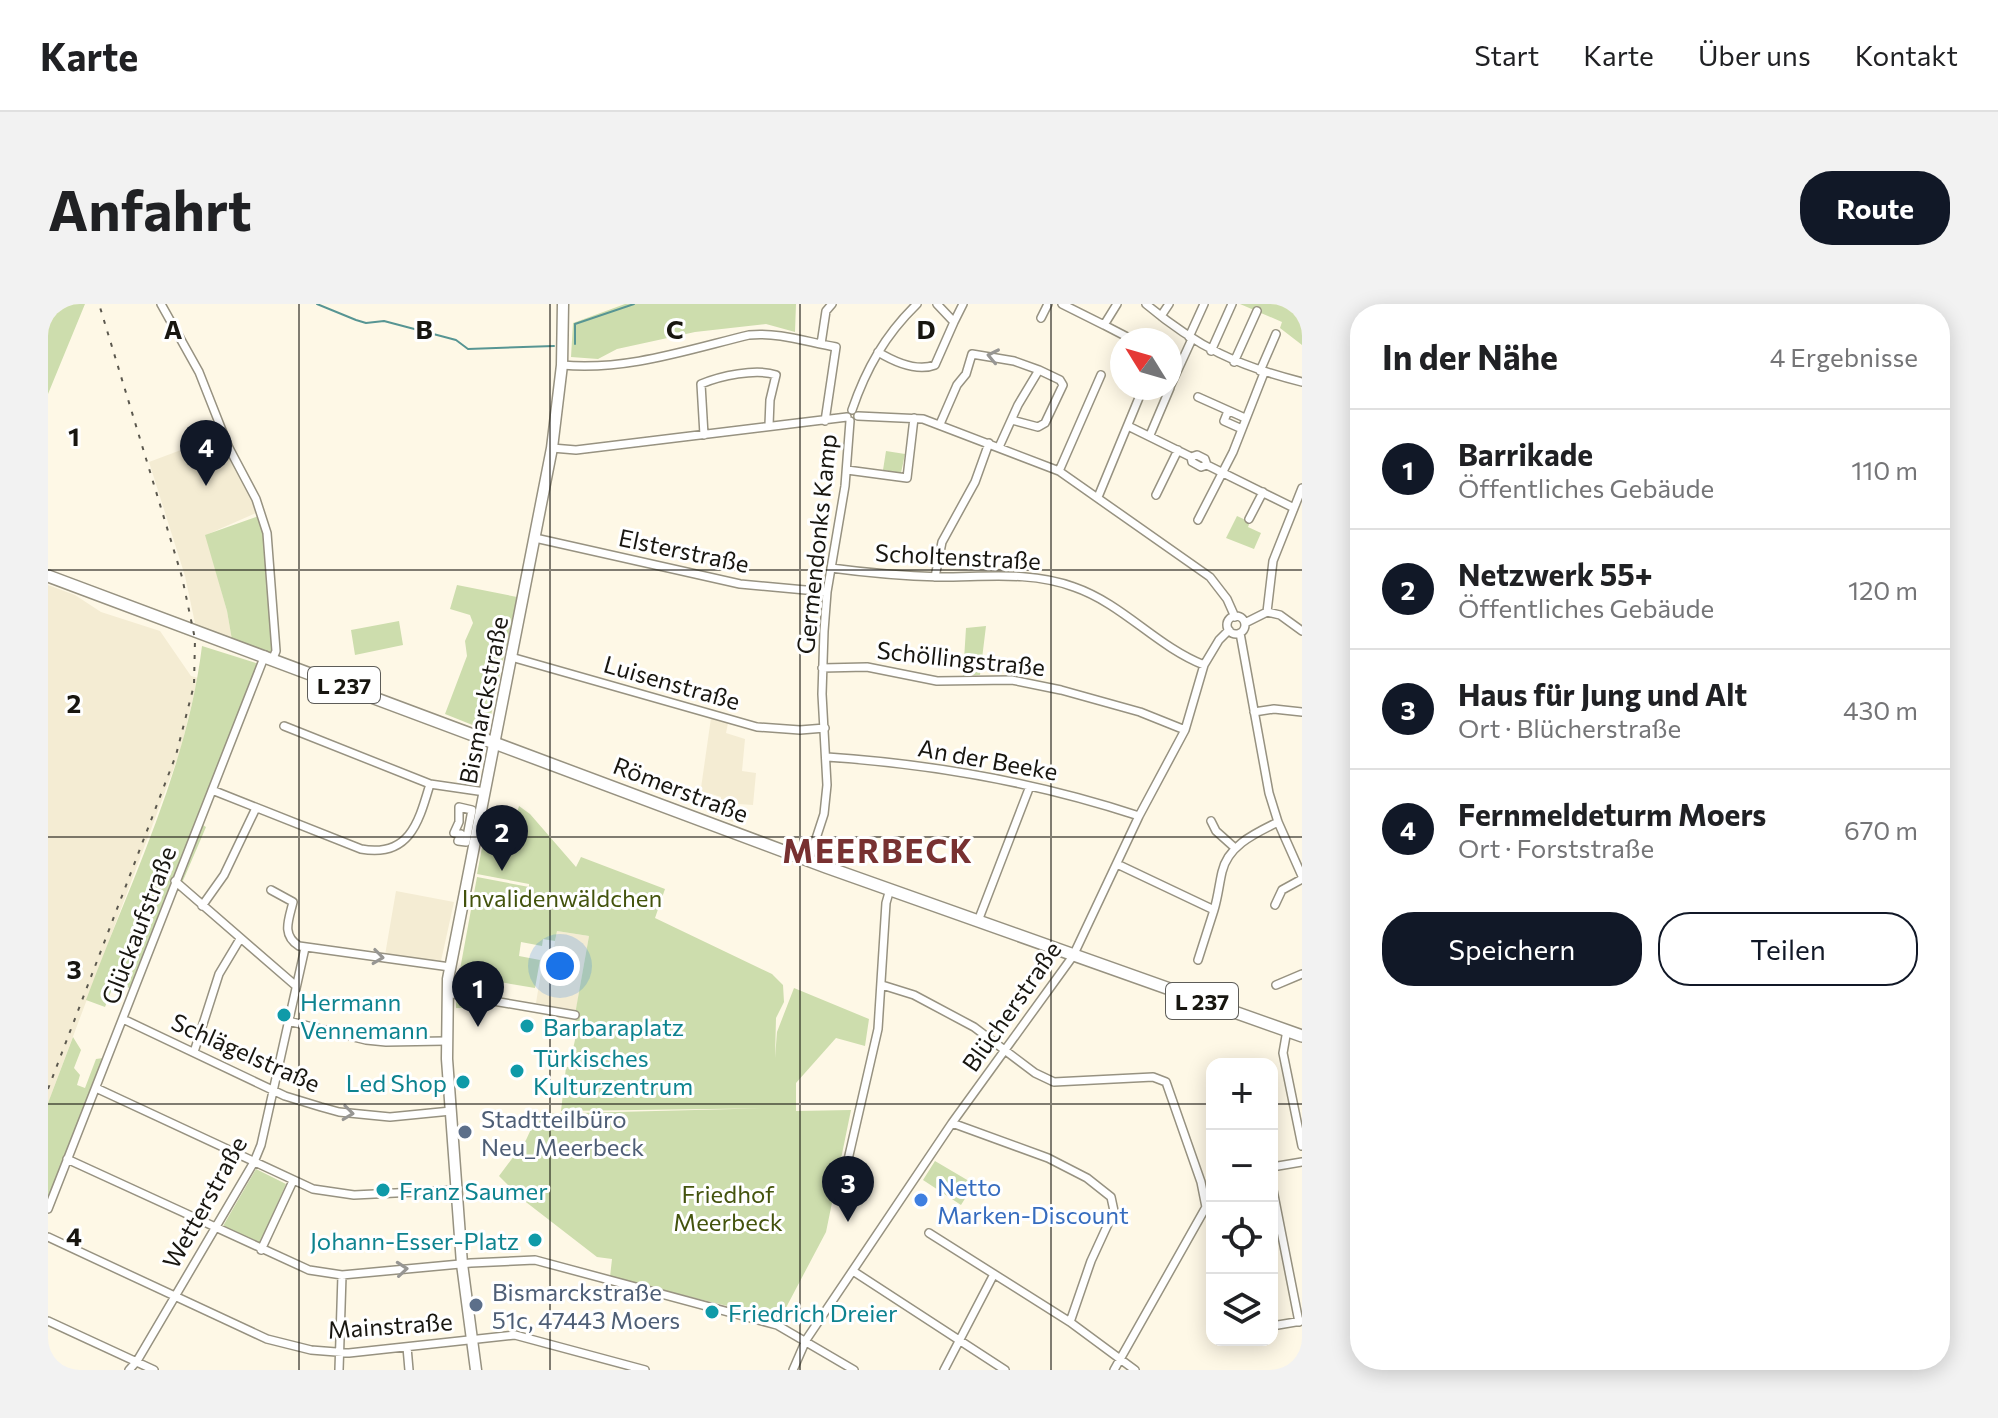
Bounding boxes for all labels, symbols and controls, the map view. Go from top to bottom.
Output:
text: Karte [40,32,138,79]
text: Start [1474,38,1539,72]
text: Karte [1583,38,1654,72]
text: Über uns [1698,38,1811,72]
text: Kontakt [1855,38,1958,72]
button: Route [1800,171,1950,245]
text: Anfahrt [48,174,252,243]
text: A [164,313,183,344]
text: B [415,313,433,344]
text: C [666,313,684,344]
text: D [916,313,936,344]
north arrow [1110,328,1182,400]
text: In der Nähe [1382,335,1558,377]
text: 4 Ergebnisse [1770,341,1918,372]
one-way arrow [987,348,1001,365]
text: 1 [68,420,80,451]
pin: 4 [180,420,232,486]
street label: Germendonks Kamp [790,432,842,656]
text: Barrikade [1458,435,1593,472]
text: 1 [1402,454,1414,485]
text: 110 m [1851,454,1918,485]
text: Öffentliches Gebäude [1458,472,1714,503]
street label: Elsterstraße [616,522,752,578]
street label: Scholtenstraße [874,537,1042,575]
text: Netzwerk 55+ [1458,555,1653,592]
text: 2 [1401,574,1415,605]
text: 120 m [1848,574,1918,605]
text: Öffentliches Gebäude [1458,592,1714,623]
street label: Bismarckstraße [453,614,513,786]
street label: Schöllingstraße [875,635,1047,681]
street label: Luisenstraße [600,649,744,715]
road number: L 237 [308,667,380,703]
text: Haus für Jung und Alt [1458,675,1747,712]
text: 2 [67,687,81,718]
text: 3 [1400,694,1416,725]
text: 430 m [1843,694,1918,725]
text: Ort · Blücherstraße [1458,712,1681,743]
street label: An der Beeke [916,732,1060,786]
street label: Römerstraße [609,750,753,828]
text: Fernmeldeturm Moers [1458,795,1766,832]
pin: 2 [476,805,528,871]
text: 4 [1400,814,1416,845]
text: 670 m [1844,814,1918,845]
district label: MEERBECK [782,830,974,870]
text: Ort · Forststraße [1458,832,1654,863]
street label: Glückaufstraße [95,842,181,1008]
park label: Invalidenwäldchen [462,883,662,912]
button: Speichern [1382,912,1642,986]
button: Teilen [1658,912,1918,986]
street label: Blücherstraße [955,935,1067,1077]
your location [540,946,580,986]
one-way arrow [371,948,385,965]
text: 3 [66,953,82,984]
pin: 1 [452,961,504,1027]
road number: L 237 [1166,983,1238,1019]
place label: Hermann Vennemann [300,987,429,1044]
street label: Schlägelstraße [167,1006,325,1098]
marker: Hermann Vennemann [275,1006,293,1024]
place label: Barbaraplatz [543,1012,684,1041]
marker: Barbaraplatz [518,1017,536,1035]
place label: Türkisches Kulturzentrum [533,1043,693,1100]
map controls [1206,1058,1278,1346]
button: + [1206,1058,1278,1130]
marker: Türkisches Kulturzentrum [508,1062,526,1080]
place label: Led Shop [346,1068,447,1097]
marker: Led Shop [454,1073,472,1091]
one-way arrow [342,1104,355,1121]
place label: Stadtteilbüro Neu_Meerbeck [481,1104,644,1161]
marker: Stadtteilbüro Neu_Meerbeck [456,1123,474,1141]
button: − [1206,1130,1278,1202]
street label: Wetterstraße [156,1131,252,1273]
pin: 3 [822,1156,874,1222]
place label: Netto Marken-Discount [937,1172,1129,1229]
place label: Franz Saumer [399,1176,548,1205]
park label: Friedhof Meerbeck [673,1179,783,1236]
marker: Franz Saumer [374,1181,392,1199]
marker: Netto Marken-Discount [912,1191,930,1209]
button: locate [1206,1202,1278,1274]
text: 4 [66,1220,82,1251]
place label: Johann-Esser-Platz [310,1226,519,1255]
marker: Johann-Esser-Platz [526,1231,544,1249]
one-way arrow [396,1261,409,1278]
button: layers [1206,1274,1278,1346]
place label: Bismarckstraße 51c, 47443 Moers [492,1277,680,1334]
marker: Bismarckstraße 51c, 47443 Moers [467,1296,485,1314]
place label: Friedrich Dreier [728,1298,898,1327]
marker: Friedrich Dreier [703,1303,721,1321]
street label: Mainstraße [327,1306,453,1344]

